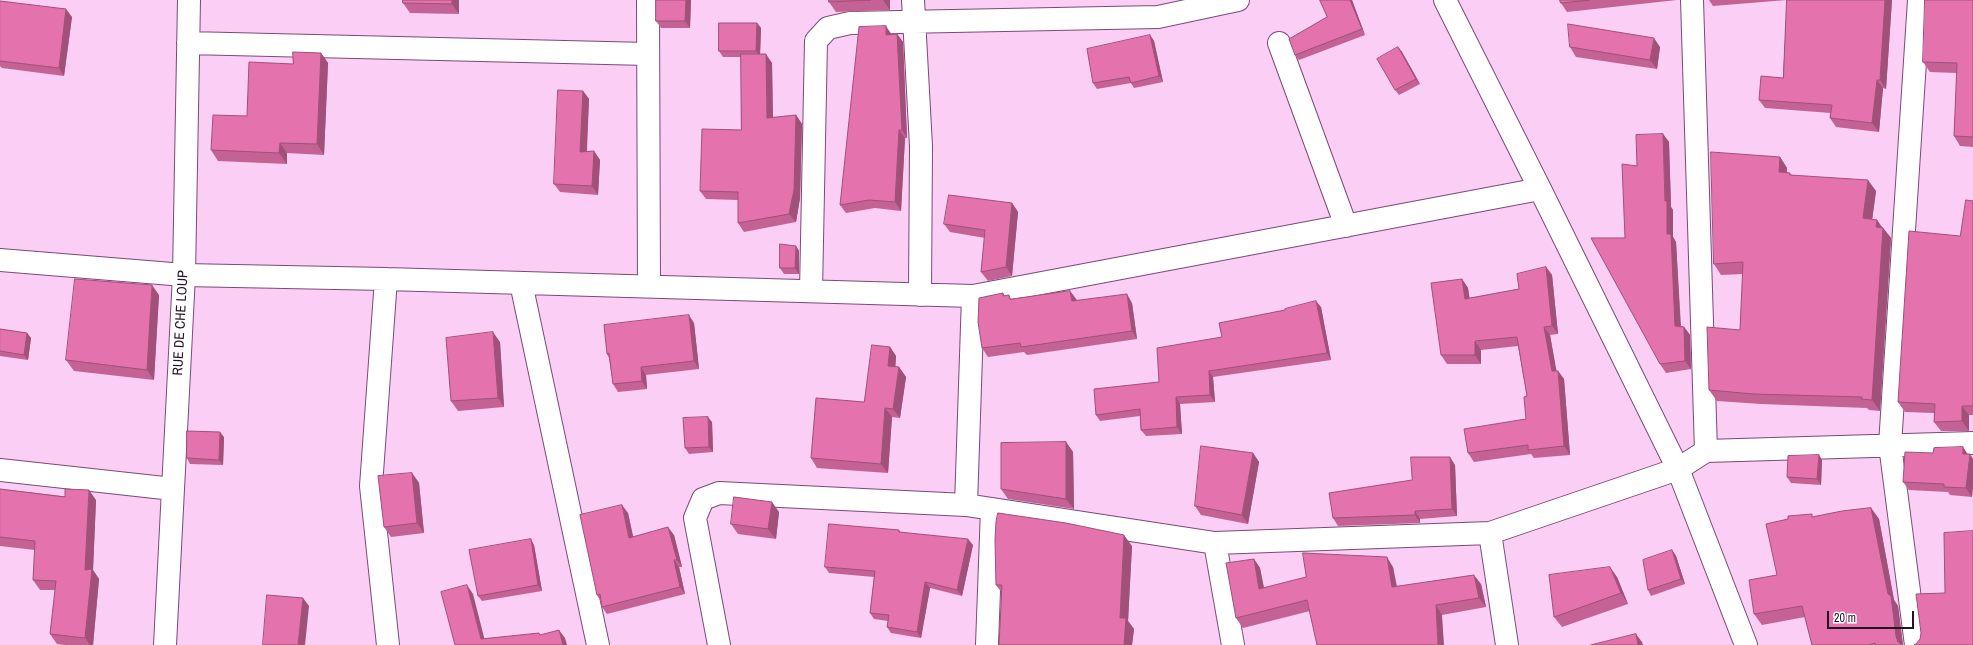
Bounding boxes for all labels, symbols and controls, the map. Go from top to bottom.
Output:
street label: RUE DE CHE LOUP [170,270,192,376]
scale bar [1829,603,1916,629]
text: 20 m [1834,610,1856,626]

